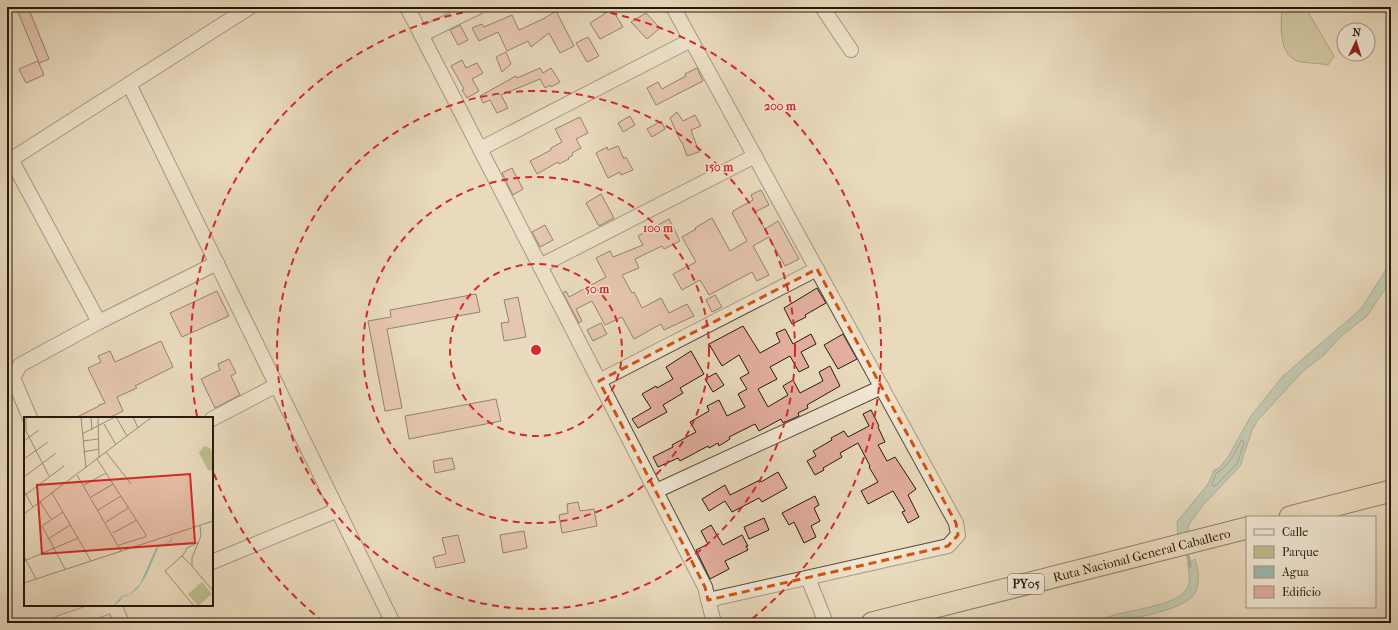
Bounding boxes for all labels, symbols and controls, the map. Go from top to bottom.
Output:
north arrow [1336,22,1376,62]
text: N [1352,26,1362,39]
text: 200 m [764,99,797,113]
text: 150 m [705,160,734,174]
text: 100 m [643,221,674,235]
text: 50 m [585,282,610,296]
centre of rings [529,343,543,357]
inset map [24,417,213,606]
legend [1246,516,1376,608]
street label: Ruta Nacional General Caballero [1051,525,1232,585]
text: Calle [1282,525,1308,539]
text: Parque [1282,545,1319,559]
text: Agua [1281,565,1309,579]
road number: PY05 [1008,574,1044,594]
text: Edificio [1282,585,1321,599]

